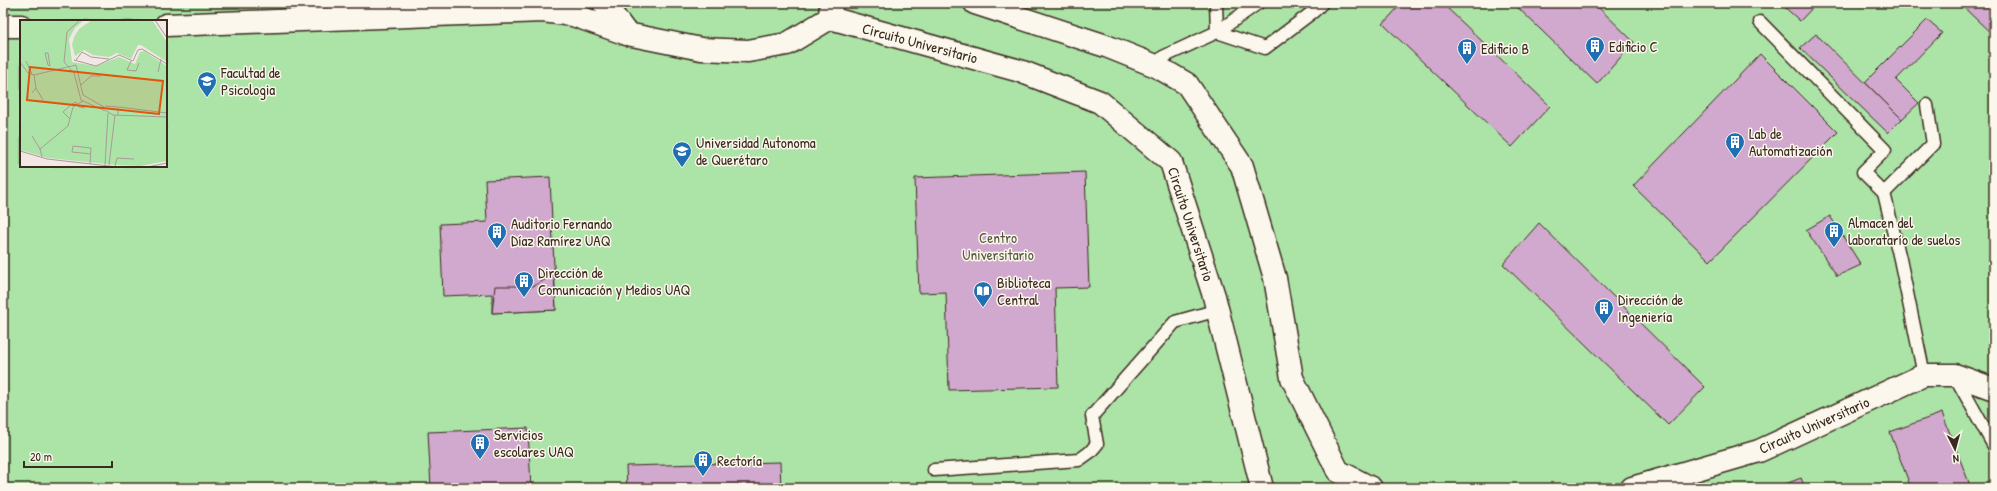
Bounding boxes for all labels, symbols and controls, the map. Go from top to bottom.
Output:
street label: Circuito Universitario [860,17,980,69]
inset map [20,20,167,167]
building icon: Edificio C [1584,35,1606,63]
place label: Edificio C [1609,36,1658,57]
building icon: Edificio B [1456,37,1478,65]
place label: Edificio B [1481,38,1529,59]
place label: Facultad de Psicologia [220,62,281,100]
school or university icon: Facultad de Psicologia [196,70,218,98]
place label: Lab de Automatización [1749,123,1833,161]
building icon: Lab de Automatización [1724,131,1746,159]
place label: Universidad Autonoma de Querétaro [696,132,816,170]
school or university icon: Universidad Autonoma de Querétaro [671,140,693,168]
street label: Circuito Universitario [1163,164,1219,284]
place label: Almacen del laboratarío de suelos [1848,212,1960,250]
place label: Auditorio Fernando Díaz Ramírez UAQ [511,213,612,251]
building icon: Almacen del laboratarío de suelos [1823,220,1845,248]
building icon: Auditorio Fernando Díaz Ramírez UAQ [486,221,508,249]
park label: Centro Universitario [962,227,1034,265]
place label: Dirección de Comunicación y Medios UAQ [538,262,691,300]
building icon: Dirección de Comunicación y Medios UAQ [513,270,535,298]
place label: Biblioteca Central [997,272,1050,310]
library icon: Biblioteca Central [972,280,994,308]
place label: Dirección de Ingeniería [1618,289,1683,327]
building icon: Dirección de Ingeniería [1593,297,1615,325]
street label: Circuito Universitario [1756,391,1872,459]
place label: Servicios escolares UAQ [494,424,574,462]
north arrow [1935,429,1975,469]
building icon: Servicios escolares UAQ [469,432,491,460]
scale bar [24,443,112,469]
text: 20 m [30,448,52,465]
building icon: Rectoría [692,449,714,477]
place label: Rectoría [717,450,762,471]
text: N [1952,452,1960,466]

